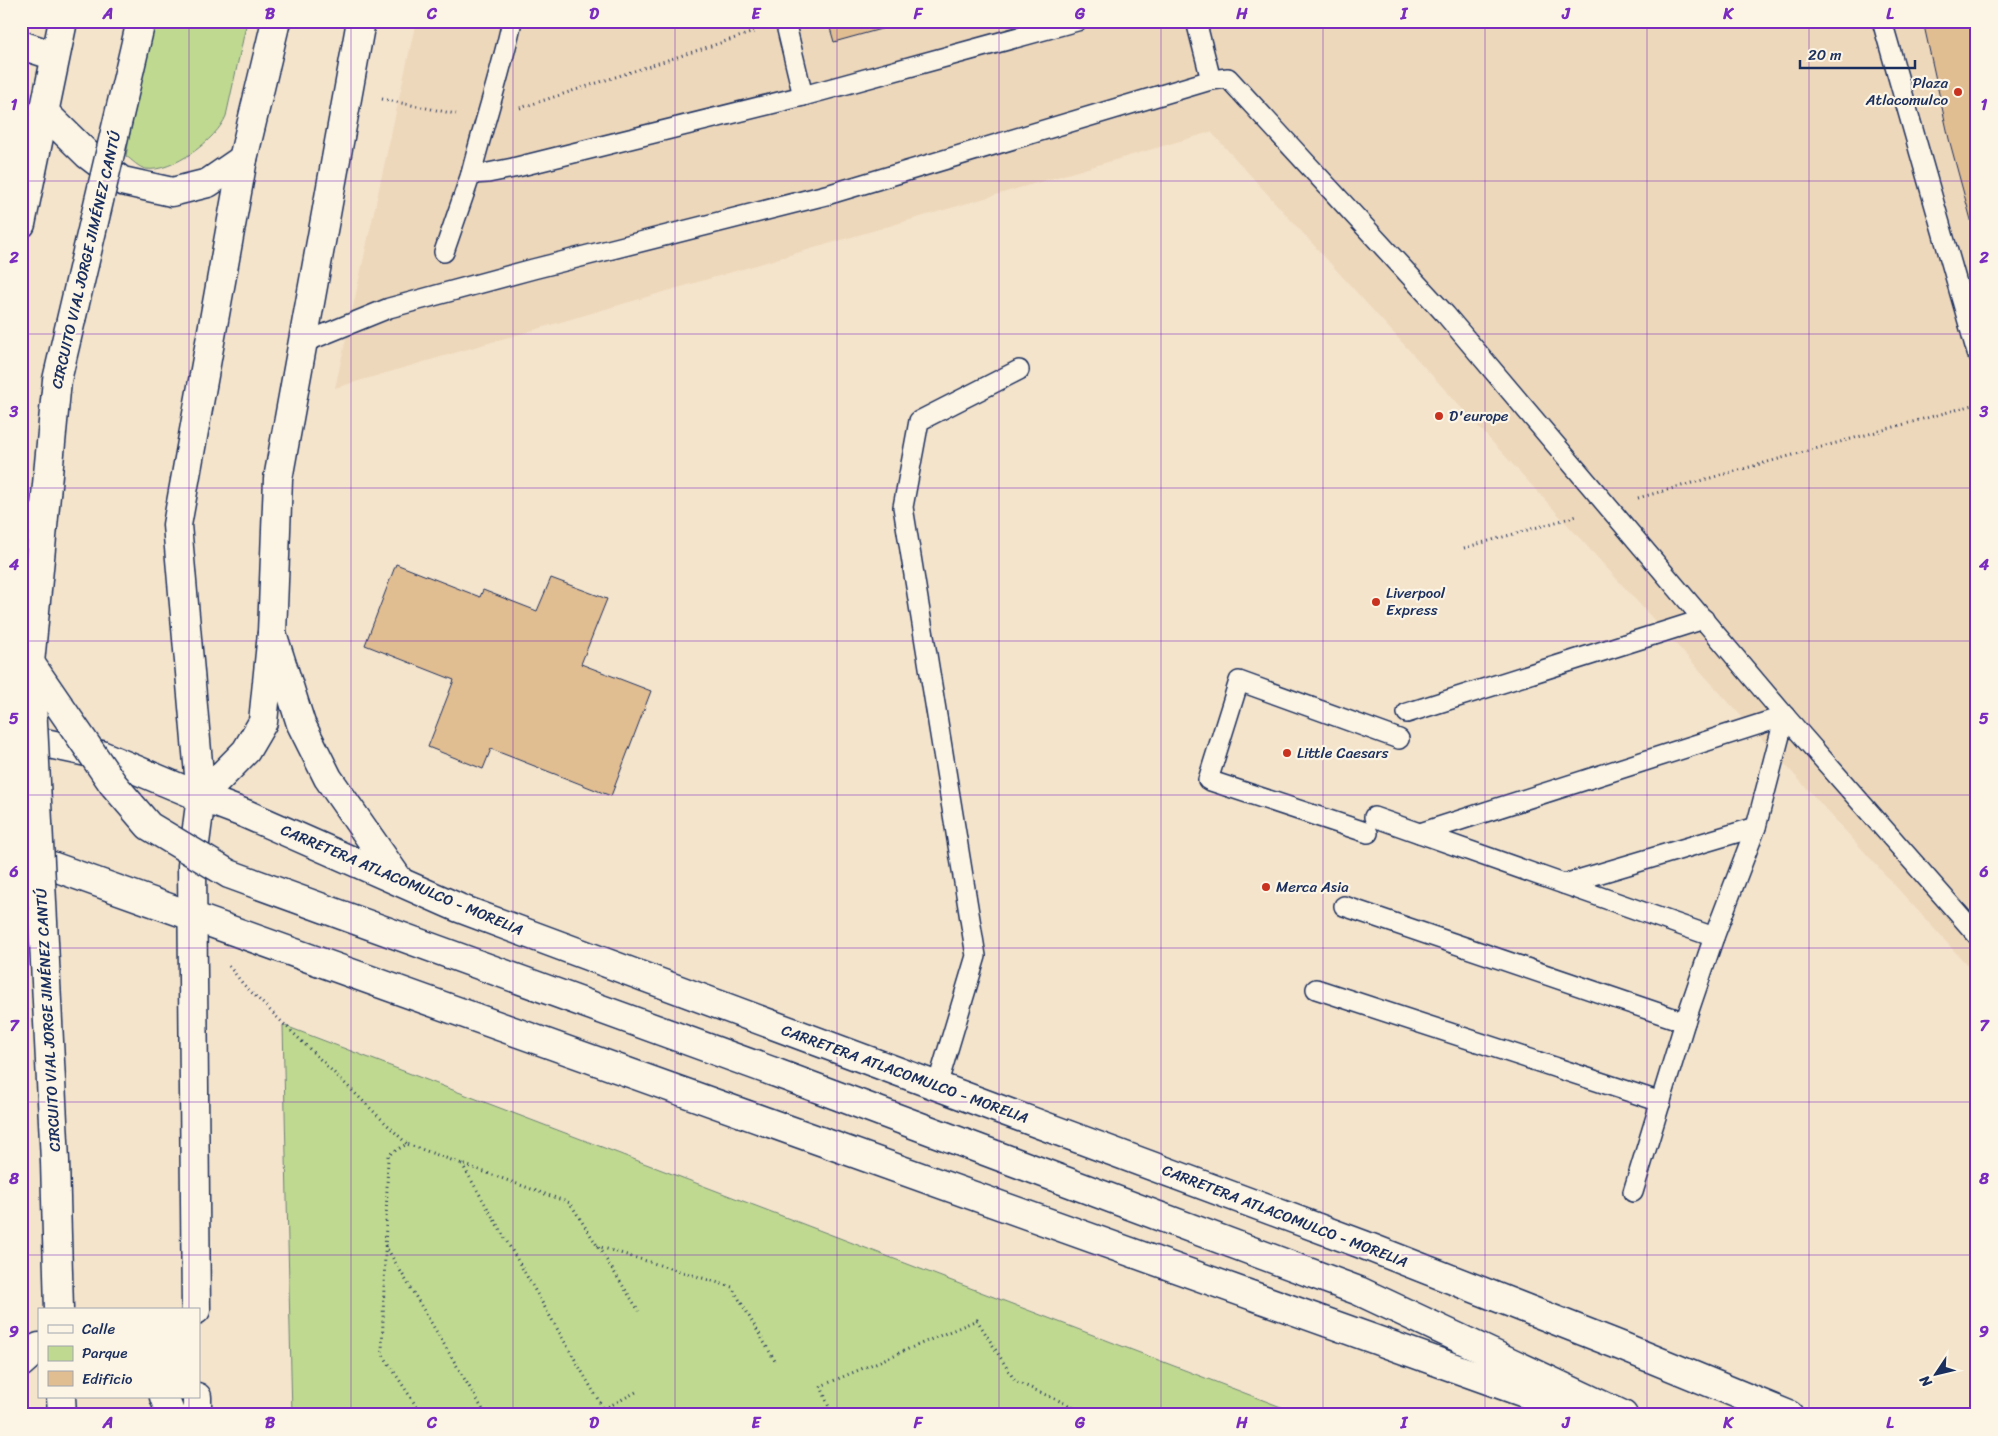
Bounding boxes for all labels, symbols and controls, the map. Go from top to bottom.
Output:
text: A [102,0,113,28]
text: B [265,0,276,28]
text: C [426,0,438,28]
text: D [589,0,599,28]
text: E [752,0,762,28]
text: F [913,0,924,28]
text: G [1074,0,1086,28]
text: H [1235,0,1248,28]
text: I [1400,0,1409,28]
text: J [1561,0,1571,28]
text: K [1722,0,1734,28]
text: L [1886,0,1894,28]
scale bar [1800,38,1916,70]
text: 20 m [1808,42,1842,68]
place label: Plaza Atlacomulco [1865,70,1948,113]
marker: Plaza Atlacomulco [1952,86,1964,98]
text: 1 [11,90,18,119]
text: 1 [1981,90,1988,119]
street label: CIRCUITO VIAL JORGE JIMÉNEZ CANTÚ [44,128,129,391]
text: 2 [8,243,19,272]
text: 2 [1978,243,1989,272]
text: 3 [9,397,19,426]
text: 3 [1979,397,1989,426]
place label: D'europe [1449,403,1509,429]
marker: D'europe [1433,410,1445,422]
text: 4 [8,550,19,579]
text: 4 [1978,550,1989,579]
place label: Liverpool Express [1386,580,1446,623]
marker: Liverpool Express [1370,596,1382,608]
text: 5 [9,704,19,733]
text: 5 [1979,704,1989,733]
place label: Little Caesars [1297,740,1389,766]
marker: Little Caesars [1281,747,1293,759]
street label: CARRETERA ATLACOMULCO - MORELIA [277,817,527,943]
text: 6 [8,857,19,886]
text: 6 [1978,857,1989,886]
place label: Merca Asia [1276,874,1349,900]
marker: Merca Asia [1260,881,1272,893]
street label: CIRCUITO VIAL JORGE JIMÉNEZ CANTÚ [28,887,68,1152]
text: 7 [9,1011,20,1040]
text: 7 [1979,1011,1990,1040]
street label: CARRETERA ATLACOMULCO - MORELIA [778,1017,1032,1131]
street label: CARRETERA ATLACOMULCO - MORELIA [1158,1157,1412,1275]
text: 8 [8,1164,19,1193]
text: 8 [1978,1164,1989,1193]
legend [38,1308,200,1398]
text: Calle [82,1316,115,1342]
text: 9 [9,1317,19,1346]
text: 9 [1979,1317,1989,1346]
text: Parque [82,1340,127,1366]
north arrow [1910,1348,1960,1398]
text: Edificio [82,1366,133,1392]
text: N [1913,1370,1939,1393]
text: A [102,1408,113,1436]
text: B [265,1408,276,1436]
text: C [426,1408,438,1436]
text: D [589,1408,599,1436]
text: E [752,1408,762,1436]
text: F [913,1408,924,1436]
text: G [1074,1408,1086,1436]
text: H [1235,1408,1248,1436]
text: I [1400,1408,1409,1436]
text: J [1561,1408,1571,1436]
text: K [1722,1408,1734,1436]
text: L [1886,1408,1894,1436]

